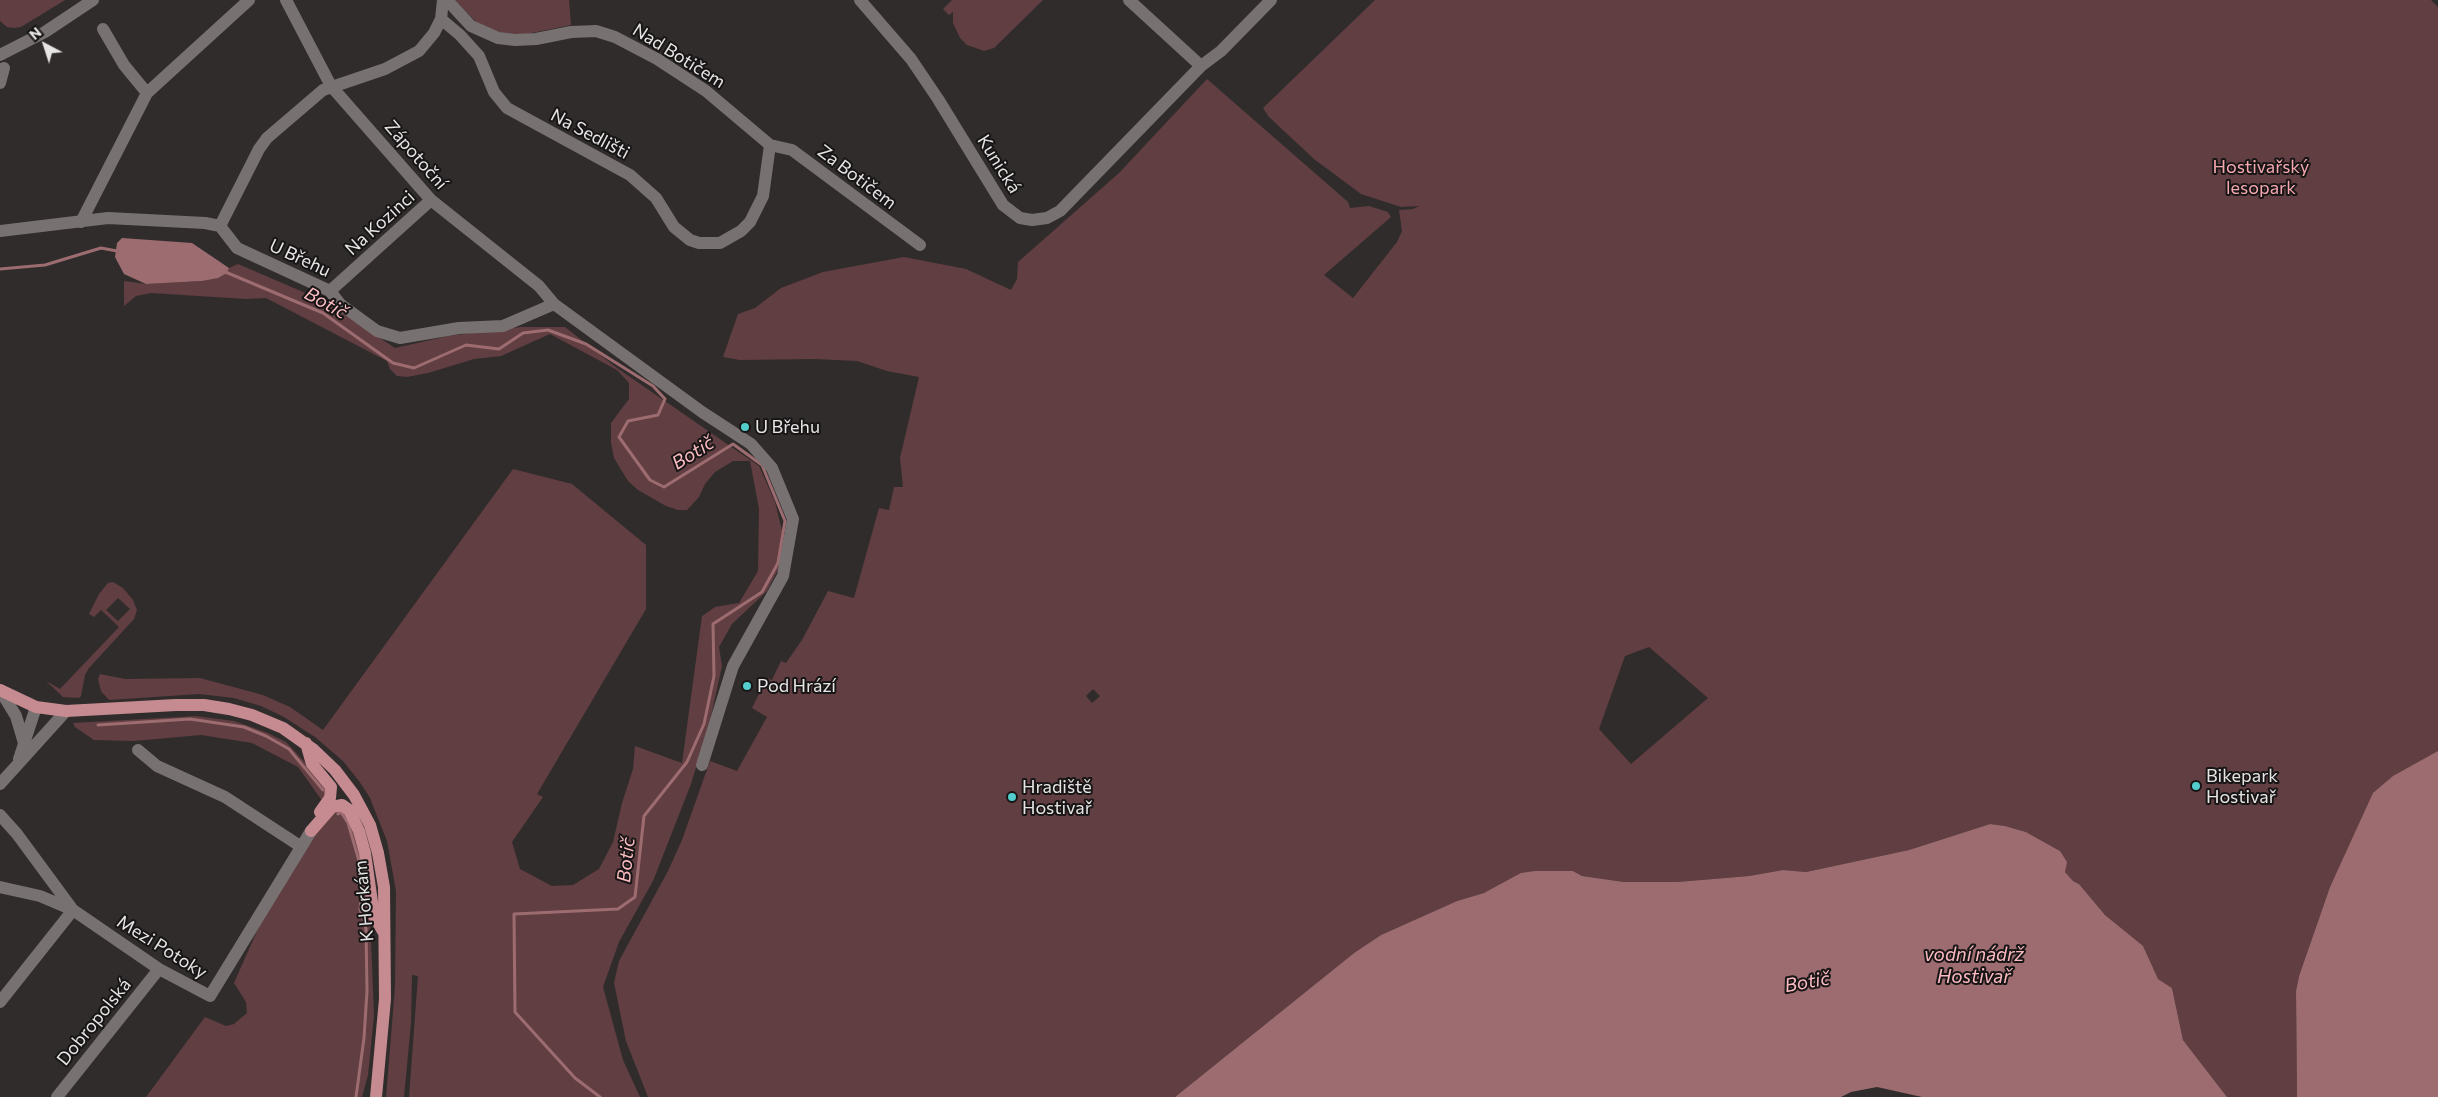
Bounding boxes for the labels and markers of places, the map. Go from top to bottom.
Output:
place label: U Břehu [755,416,820,438]
marker: U Břehu [739,421,751,433]
place label: Pod Hrází [757,675,836,697]
marker: Pod Hrází [741,680,753,692]
place label: Bikepark Hostivař [2206,765,2278,808]
place label: Hradiště Hostivař [1022,776,1092,819]
marker: Bikepark Hostivař [2190,780,2202,792]
marker: Hradiště Hostivař [1006,791,1018,803]

